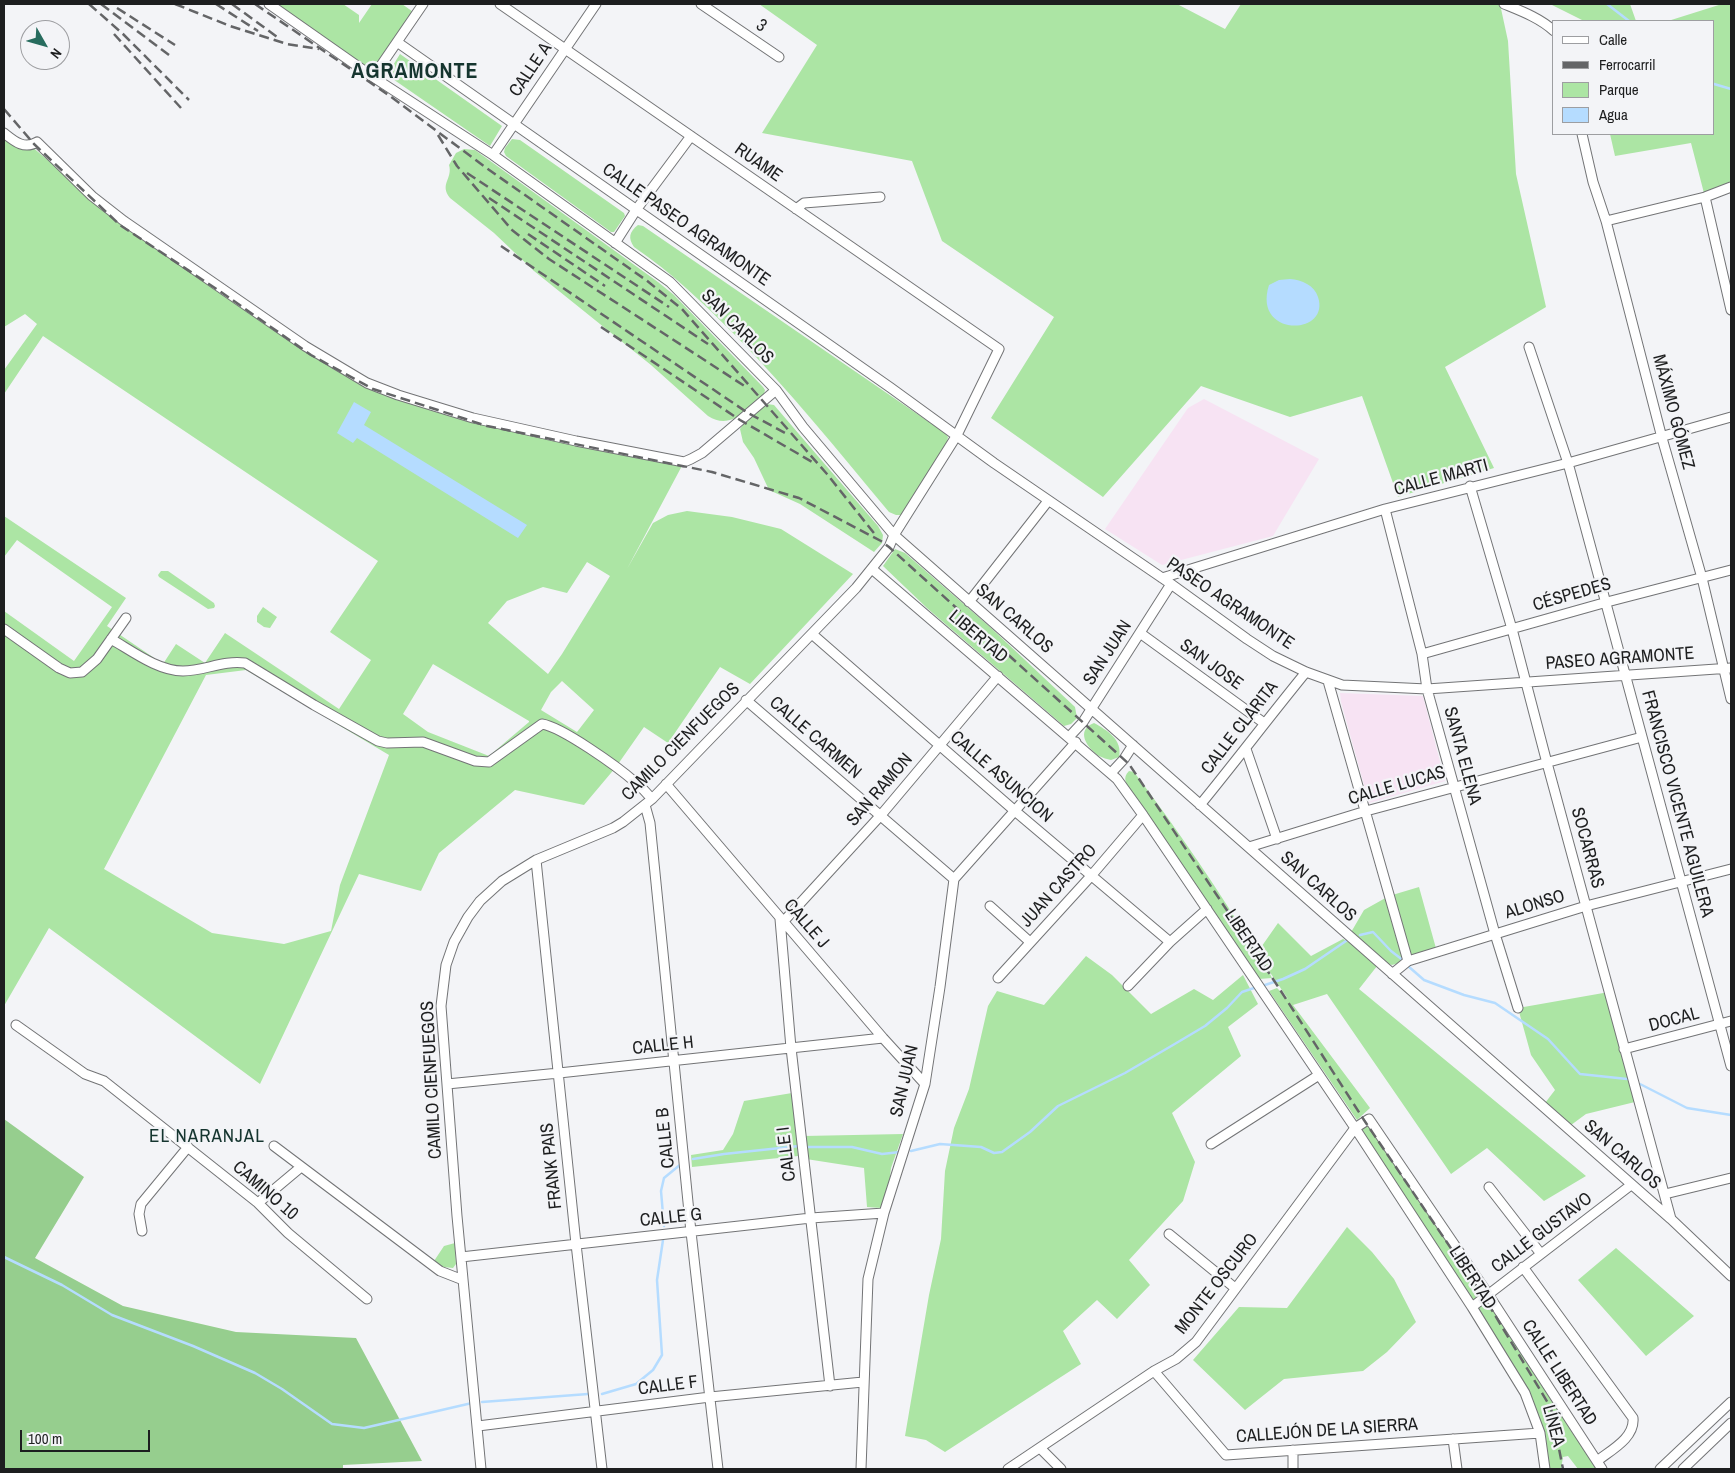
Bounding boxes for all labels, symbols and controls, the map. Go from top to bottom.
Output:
street label: 3 [752,15,770,37]
north arrow [20,20,70,70]
legend [1552,20,1715,135]
text: Calle [1599,29,1627,50]
street label: CALLE A [505,39,557,101]
text: N [46,45,66,62]
text: Ferrocarril [1599,54,1655,75]
district label: AGRAMONTE [350,59,480,85]
text: Parque [1599,79,1639,100]
text: Agua [1599,104,1628,125]
street label: RUAME [730,139,786,187]
street label: CALLE PASEO AGRAMONTE [598,159,774,291]
street label: SAN CARLOS [696,285,778,369]
street label: MÁXIMO GÓMEZ [1647,352,1699,472]
street label: CALLE MARTI [1392,455,1490,501]
street label: PASEO AGRAMONTE [1162,553,1298,655]
street label: CÉSPEDES [1530,574,1614,616]
street label: SAN CARLOS [971,580,1057,658]
street label: LIBERTAD [944,606,1012,668]
street label: SAN JUAN [1079,617,1137,689]
street label: SAN JOSE [1175,635,1247,695]
street label: PASEO AGRAMONTE [1545,643,1695,675]
street label: CALLE CLARITA [1197,677,1283,779]
street label: CAMILO CIENFUEGOS [617,678,745,806]
street label: FRANCISCO VICENTE AGUILERA [1636,688,1718,920]
street label: CALLE CARMEN [765,692,865,784]
street label: SANTA ELENA [1439,705,1485,807]
street label: CALLE ASUNCION [945,727,1057,827]
street label: SAN RAMON [843,749,917,831]
street label: CALLE LUCAS [1346,762,1448,810]
street label: SOCARRAS [1566,805,1608,891]
street label: JUAN CASTRO [1016,840,1102,932]
street label: SAN CARLOS [1275,847,1361,927]
street label: ALONSO [1502,886,1568,924]
street label: CALLE J [779,895,833,953]
street label: LIBERTAD [1219,906,1277,976]
street label: CAMILO CIENFUEGOS [417,1000,447,1160]
street label: DOCAL [1647,1003,1701,1037]
street label: CALLE H [631,1032,695,1060]
street label: SAN JUAN [886,1043,924,1119]
street label: CALLE B [652,1107,680,1169]
street label: SAN CARLOS [1579,1116,1665,1194]
street label: FRANK PAIS [537,1122,567,1210]
street label: CALLE I [773,1125,801,1183]
district label: EL NARANJAL [148,1126,266,1148]
street label: CAMINO 10 [228,1157,302,1225]
street label: CALLE GUSTAVO [1487,1188,1597,1278]
street label: CALLE G [639,1204,703,1232]
street label: MONTE OSCURO [1171,1229,1263,1339]
street label: LIBERTAD [1444,1242,1500,1314]
street label: CALLE LIBERTAD [1517,1316,1601,1430]
street label: CALLE F [637,1372,699,1400]
street label: LÍNEA [1537,1403,1569,1449]
street label: CALLEJÓN DE LA SIERRA [1235,1414,1419,1448]
scale bar [22,1420,152,1452]
text: 100 m [28,1428,62,1449]

